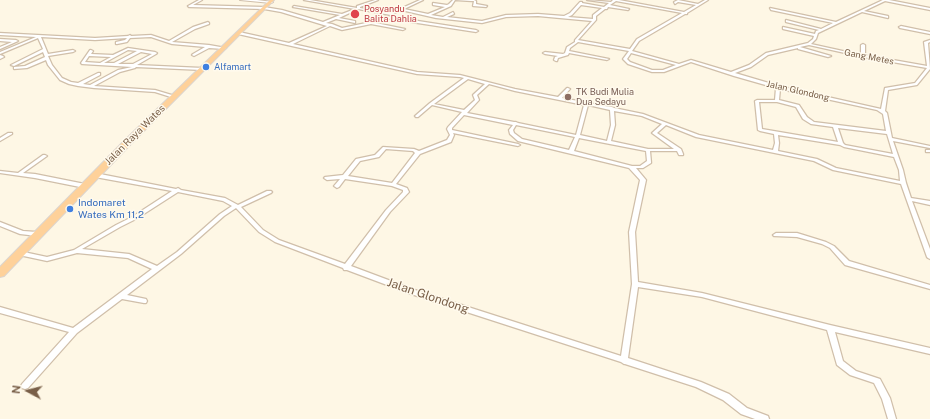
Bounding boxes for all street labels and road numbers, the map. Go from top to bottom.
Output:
street label: Gang Metes [843,47,895,67]
street label: Jalan Glondong [766,79,830,103]
street label: Jalan Raya Wates [102,102,168,168]
street label: Jalan Glondong [385,275,471,317]

